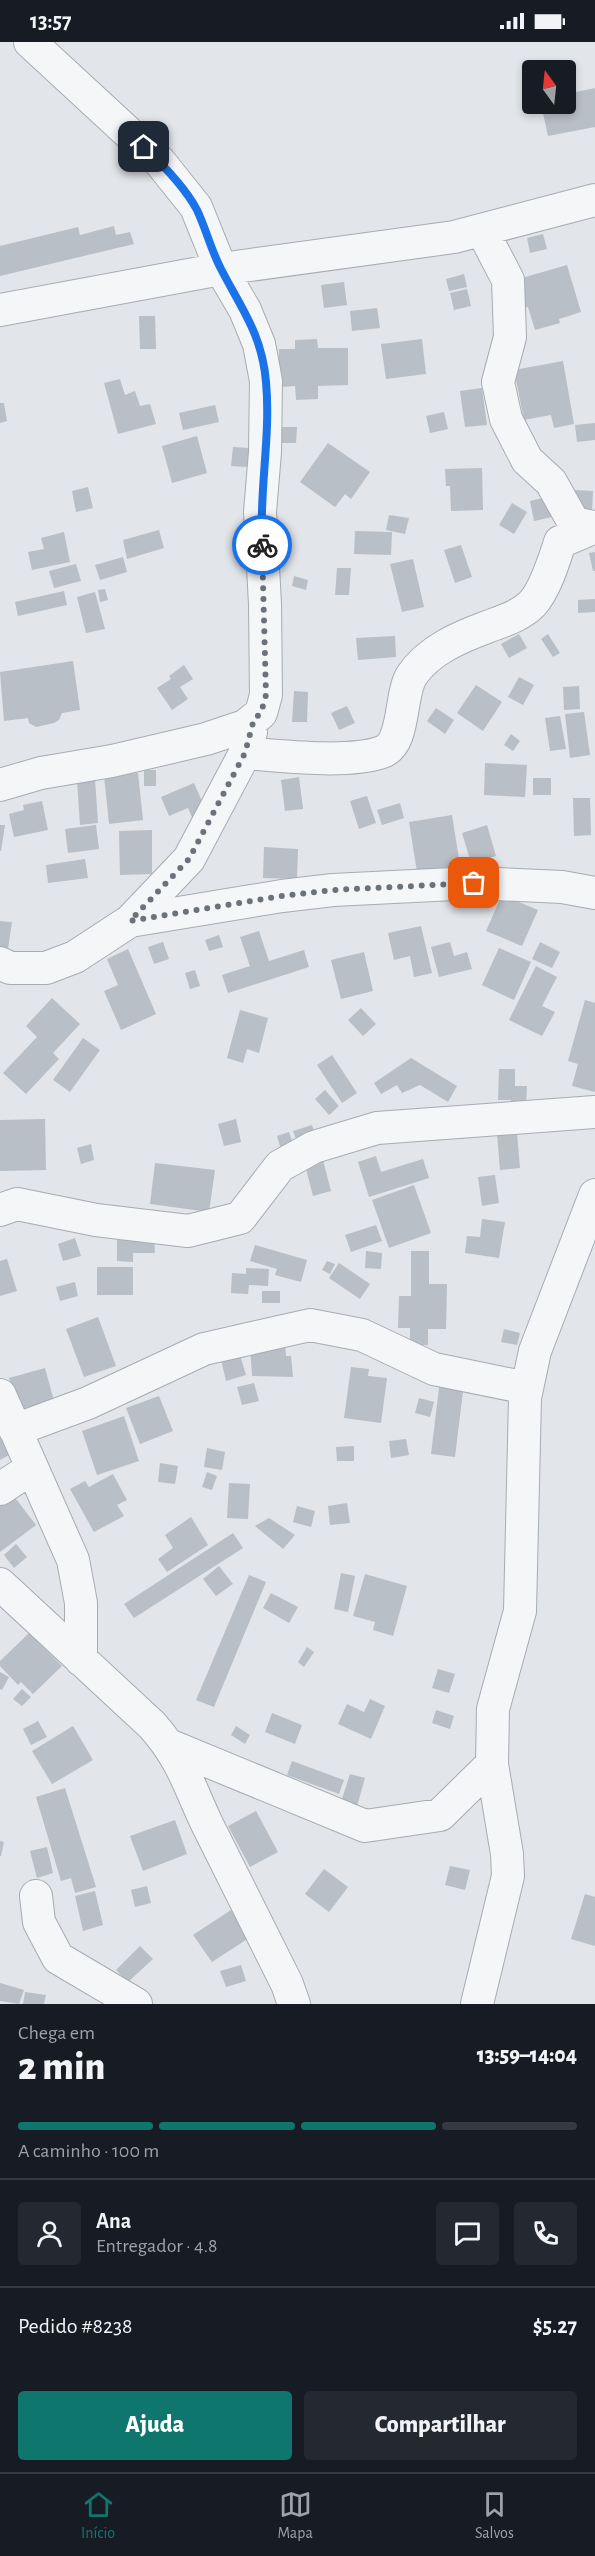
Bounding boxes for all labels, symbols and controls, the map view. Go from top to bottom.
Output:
text: 13:57 [30,10,71,32]
north arrow [522,60,576,114]
map controls [522,60,576,114]
pin [118,121,169,172]
icon: home [127,130,160,163]
courier [232,515,292,575]
icon: bike [246,529,279,562]
pin [448,857,499,908]
icon: bag [457,866,490,899]
text: Chega em [18,2023,95,2043]
text: 13:59–14:04 [477,2044,577,2066]
text: 2 min [18,2048,105,2087]
text: A caminho · 100 m [18,2141,159,2161]
button: person [18,2202,81,2265]
button: chat [436,2202,499,2265]
button: phone [514,2202,577,2265]
text: Ana [96,2210,131,2232]
text: Entregador · 4.8 [96,2236,218,2256]
text: Pedido #8238 [18,2315,133,2337]
text: $5.27 [533,2315,577,2337]
button: Ajuda [18,2391,292,2460]
button: Compartilhar [304,2391,577,2460]
tab: Início [81,2488,115,2543]
tab: Mapa [277,2488,313,2543]
tab: Salvos [475,2488,514,2543]

